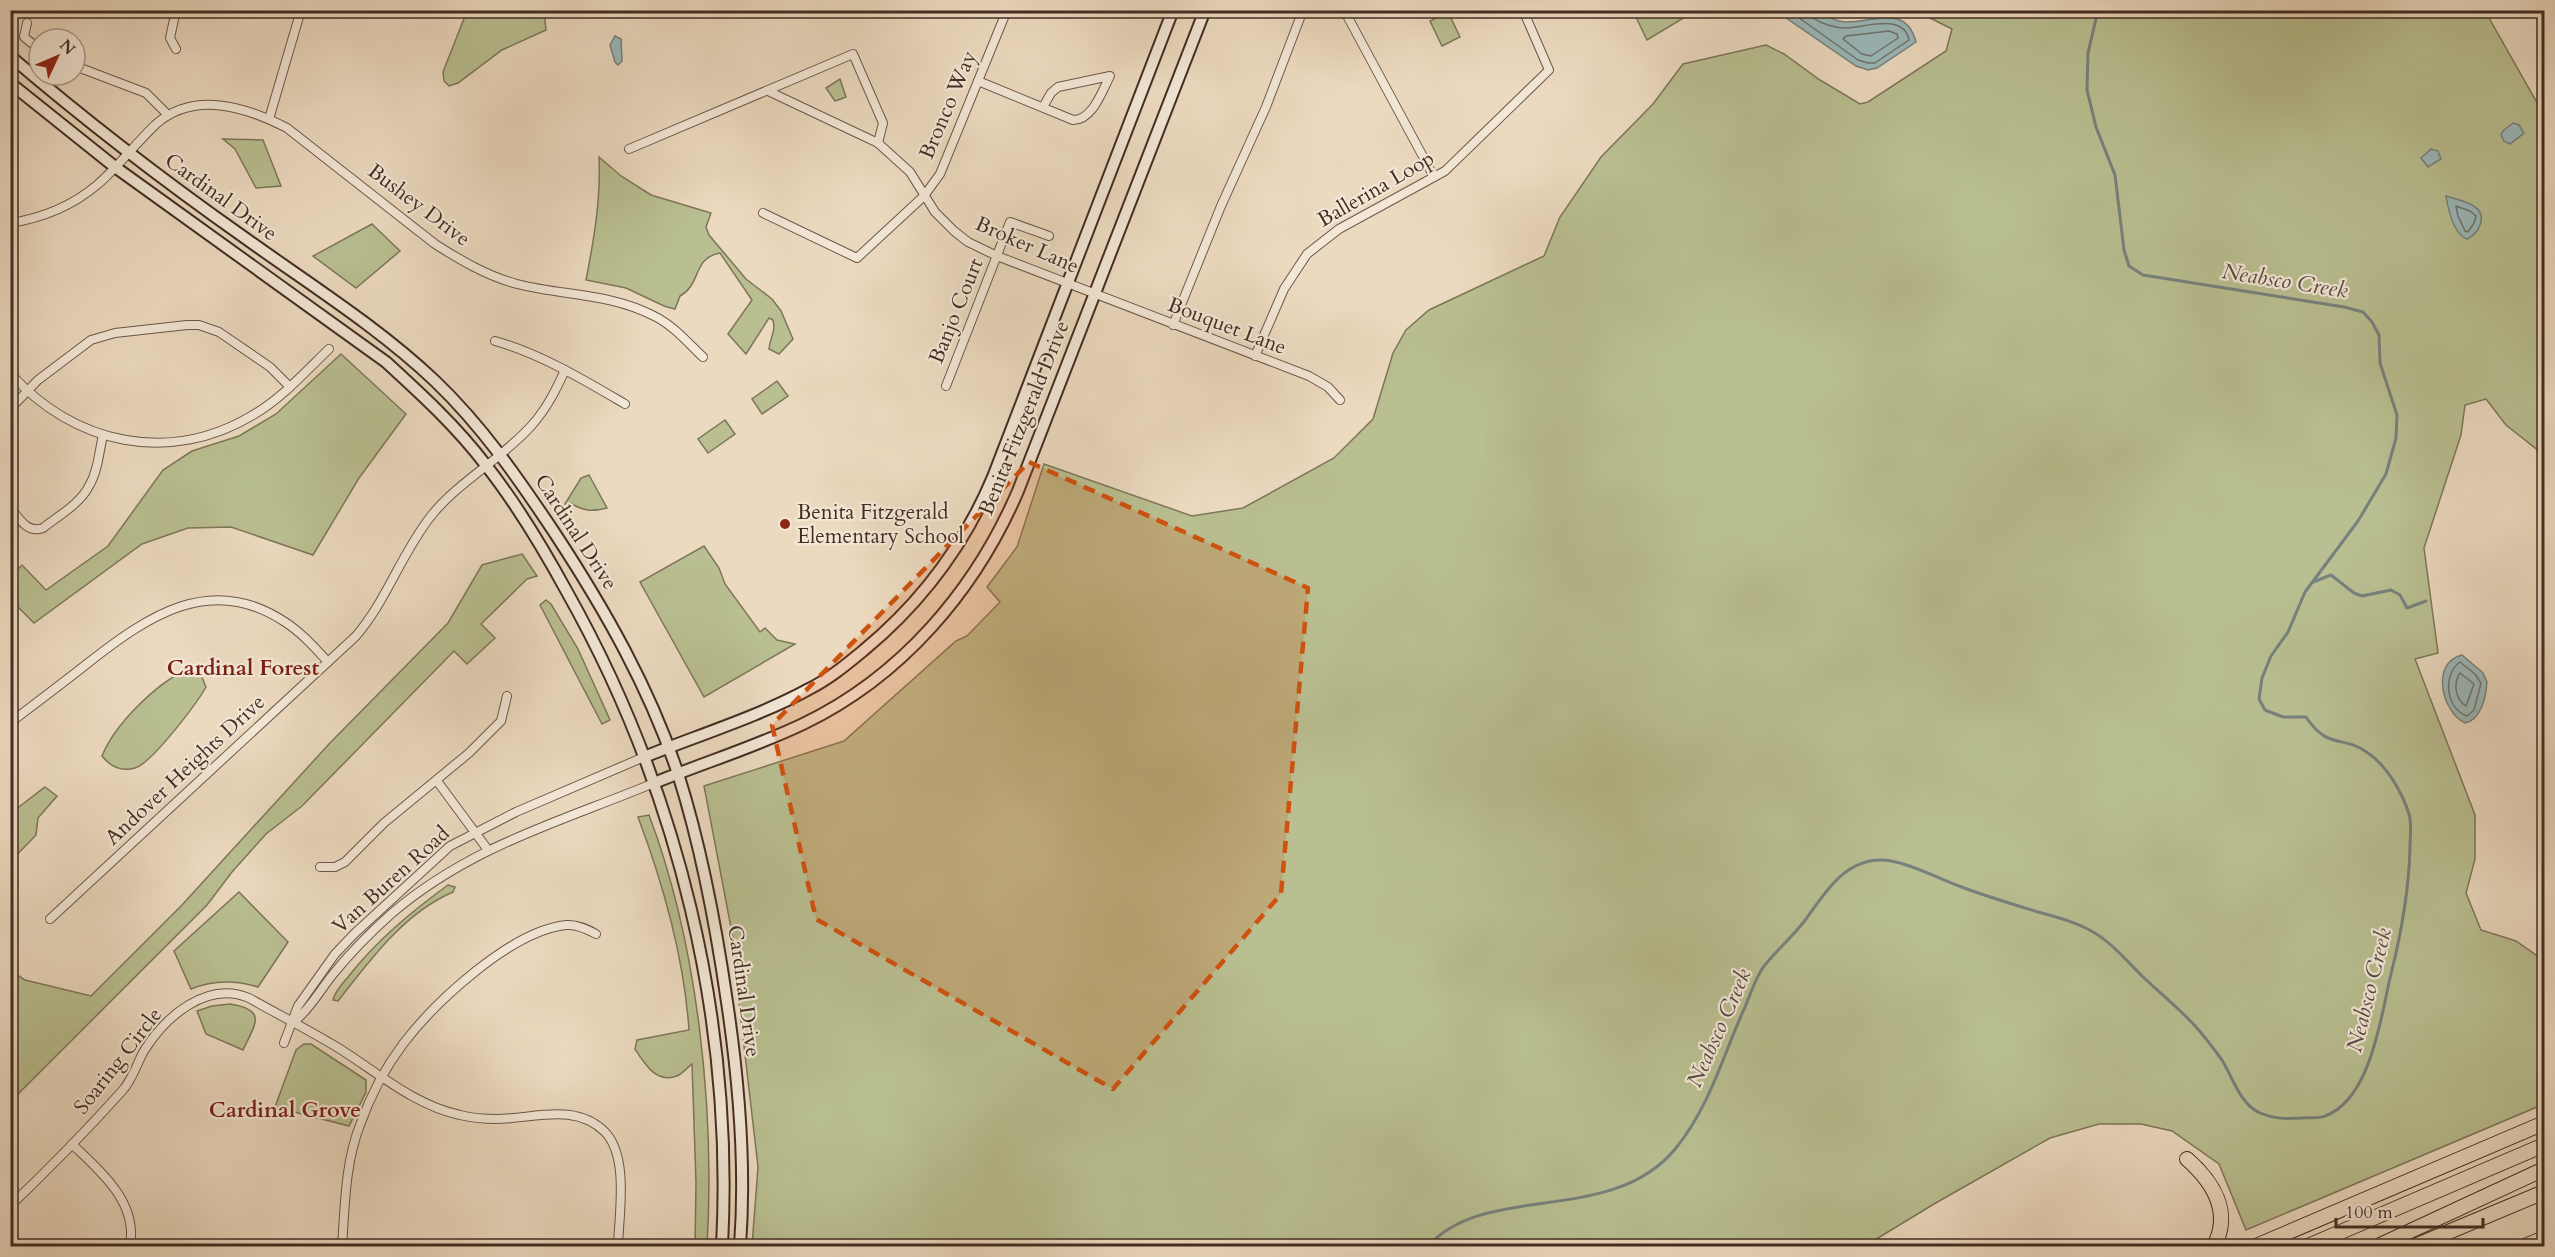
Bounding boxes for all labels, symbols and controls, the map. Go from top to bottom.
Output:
north arrow [27,27,87,87]
text: N [54,35,80,60]
street label: Bronco Way [912,46,984,164]
street label: Ballerina Loop [1312,144,1440,234]
street label: Cardinal Drive [159,146,283,248]
street label: Bushey Drive [362,157,476,253]
street label: Broker Lane [971,209,1083,281]
street label: Banjo Court [922,254,990,368]
water label: Neabsco Creek [2220,256,2350,306]
street label: Bouquet Lane [1163,290,1291,362]
street label: Benita Fitzgerald Drive [972,316,1076,520]
street label: Cardinal Drive [528,468,624,596]
place label: Benita Fitzgerald Elementary School [797,498,964,551]
marker: Benita Fitzgerald Elementary School [778,517,792,531]
district label: Cardinal Forest [167,653,319,683]
street label: Andover Heights Drive [99,688,271,852]
street label: Van Buren Road [326,819,456,941]
street label: Cardinal Drive [720,923,768,1059]
water label: Neabsco Creek [2339,925,2399,1055]
water label: Neabsco Creek [1679,964,1759,1092]
street label: Soaring Circle [67,1002,169,1120]
district label: Cardinal Grove [209,1095,361,1125]
scale bar [2336,1191,2483,1229]
text: 100 m [2345,1200,2393,1225]

